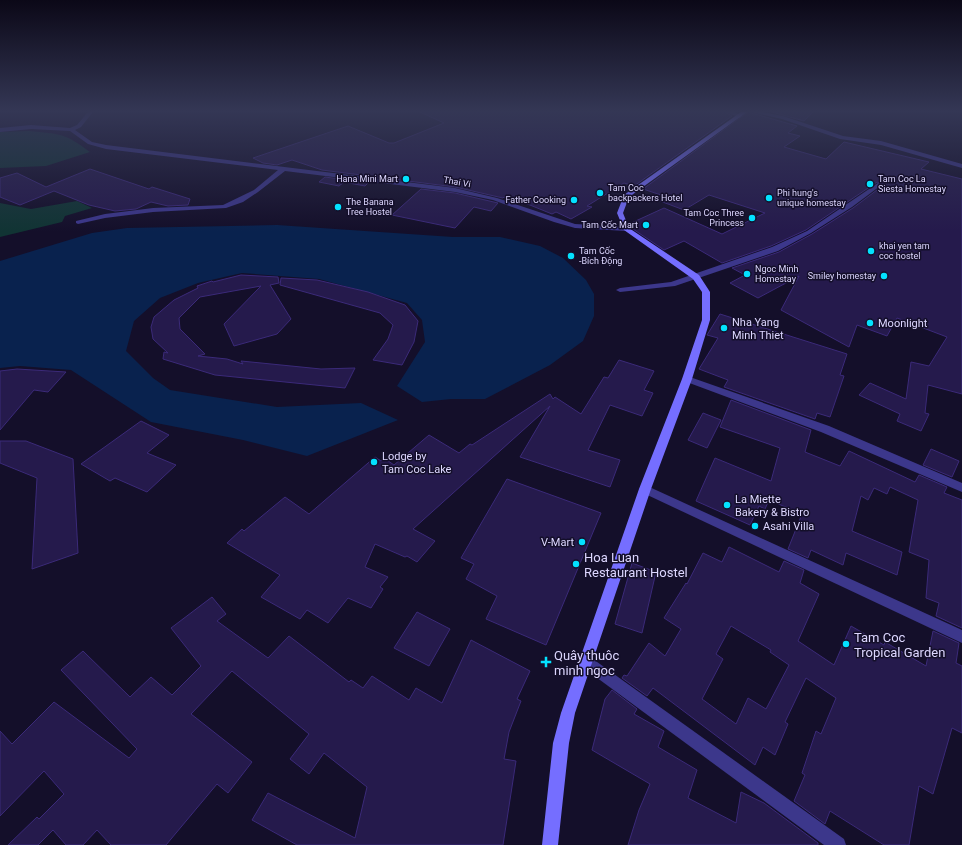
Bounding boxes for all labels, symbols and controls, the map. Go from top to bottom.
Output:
place label: Hana Mini Mart [336,174,398,184]
marker: Hana Mini Mart [401,174,411,184]
place label: Tam Coc La Siesta Homestay [878,174,947,194]
street label: Thai Vi [443,175,471,189]
marker: Tam Coc La Siesta Homestay [865,179,875,189]
place label: Tam Coc backpackers Hotel [608,183,683,203]
marker: Tam Coc backpackers Hotel [595,188,605,198]
place label: Phi hung's unique homestay [777,188,846,208]
marker: Phi hung's unique homestay [764,193,774,203]
place label: Father Cooking [505,195,566,205]
marker: Father Cooking [569,195,579,205]
place label: The Banana Tree Hostel [346,197,394,217]
marker: The Banana Tree Hostel [333,202,343,212]
place label: Tam Coc Three Princess [684,208,744,228]
marker: Tam Coc Three Princess [747,213,757,223]
place label: Tam Cốc Mart [581,220,638,230]
marker: Tam Cốc Mart [641,220,651,230]
place label: khai yen tam coc hostel [879,241,930,261]
place label: Tam Cốc -Bích Động [579,246,622,266]
marker: khai yen tam coc hostel [866,246,876,256]
marker: Tam Cốc -Bích Động [566,251,576,261]
place label: Ngoc Minh Homestay [755,264,799,284]
marker: Ngoc Minh Homestay [742,269,752,279]
place label: Smiley homestay [808,271,877,281]
marker: Smiley homestay [879,271,889,281]
place label: Nha Yang Minh Thiet [732,316,784,342]
place label: Moonlight [878,317,928,330]
marker: Moonlight [865,318,875,328]
marker: Nha Yang Minh Thiet [719,323,729,333]
place label: Lodge by Tam Coc Lake [382,450,452,476]
marker: Lodge by Tam Coc Lake [369,457,379,467]
place label: La Miette Bakery & Bistro [735,493,809,519]
marker: La Miette Bakery & Bistro [722,500,732,510]
place label: Asahi Villa [763,520,814,533]
marker: Asahi Villa [750,521,760,531]
place label: V-Mart [541,536,574,549]
marker: V-Mart [577,537,587,547]
place label: Hoa Luan Restaurant Hostel [584,550,688,580]
marker: Hoa Luan Restaurant Hostel [571,559,581,569]
place label: Tam Coc Tropical Garden [854,630,945,660]
marker: Tam Coc Tropical Garden [841,639,851,649]
place label: Quây thuôc minh ngoc [554,648,619,678]
marker: Quây thuôc minh ngoc [541,657,551,667]

